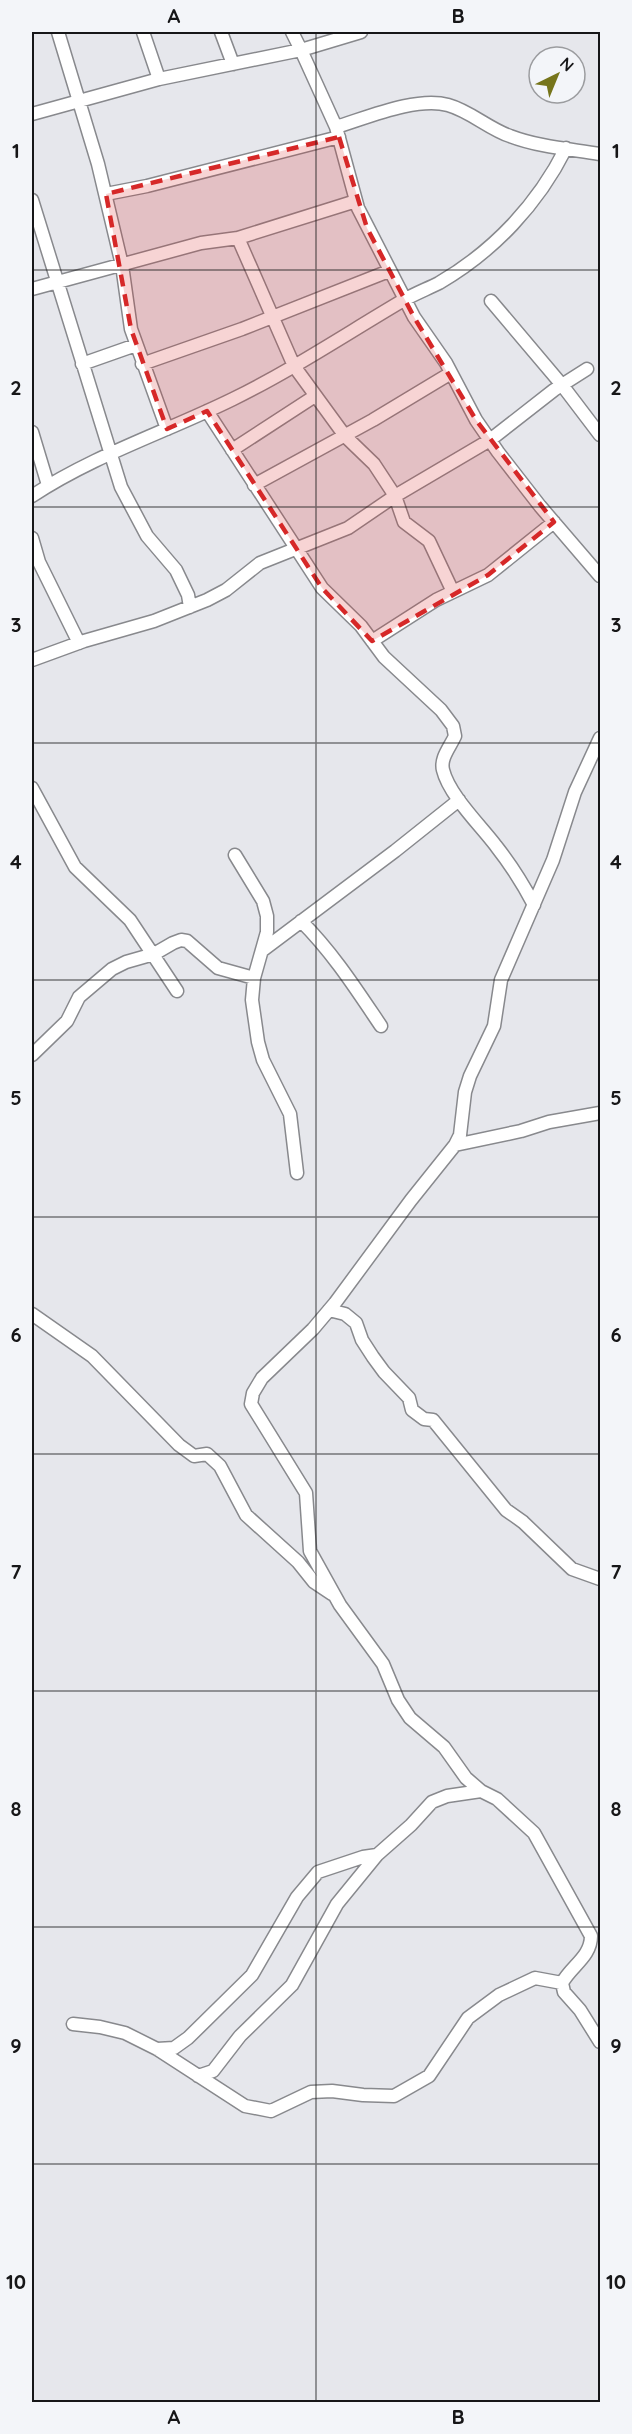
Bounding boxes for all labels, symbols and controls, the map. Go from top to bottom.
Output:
text: A [168,3,181,28]
text: B [451,3,465,28]
north arrow [527,45,587,105]
text: N [556,53,578,75]
text: 1 [12,138,20,163]
text: 1 [612,138,620,163]
text: 2 [10,375,22,400]
text: 2 [610,375,622,400]
text: 3 [11,612,21,637]
text: 3 [611,612,621,637]
text: 4 [10,849,22,874]
text: 4 [610,849,622,874]
text: 5 [10,1085,22,1110]
text: 5 [610,1085,622,1110]
text: 6 [10,1322,22,1347]
text: 6 [610,1322,622,1347]
text: 7 [11,1559,22,1584]
text: 7 [611,1559,622,1584]
text: 8 [11,1796,22,1821]
text: 8 [611,1796,622,1821]
text: 9 [10,2033,22,2058]
text: 9 [610,2033,622,2058]
text: 10 [6,2269,26,2294]
text: 10 [606,2269,626,2294]
text: A [168,2404,181,2429]
text: B [451,2404,465,2429]

